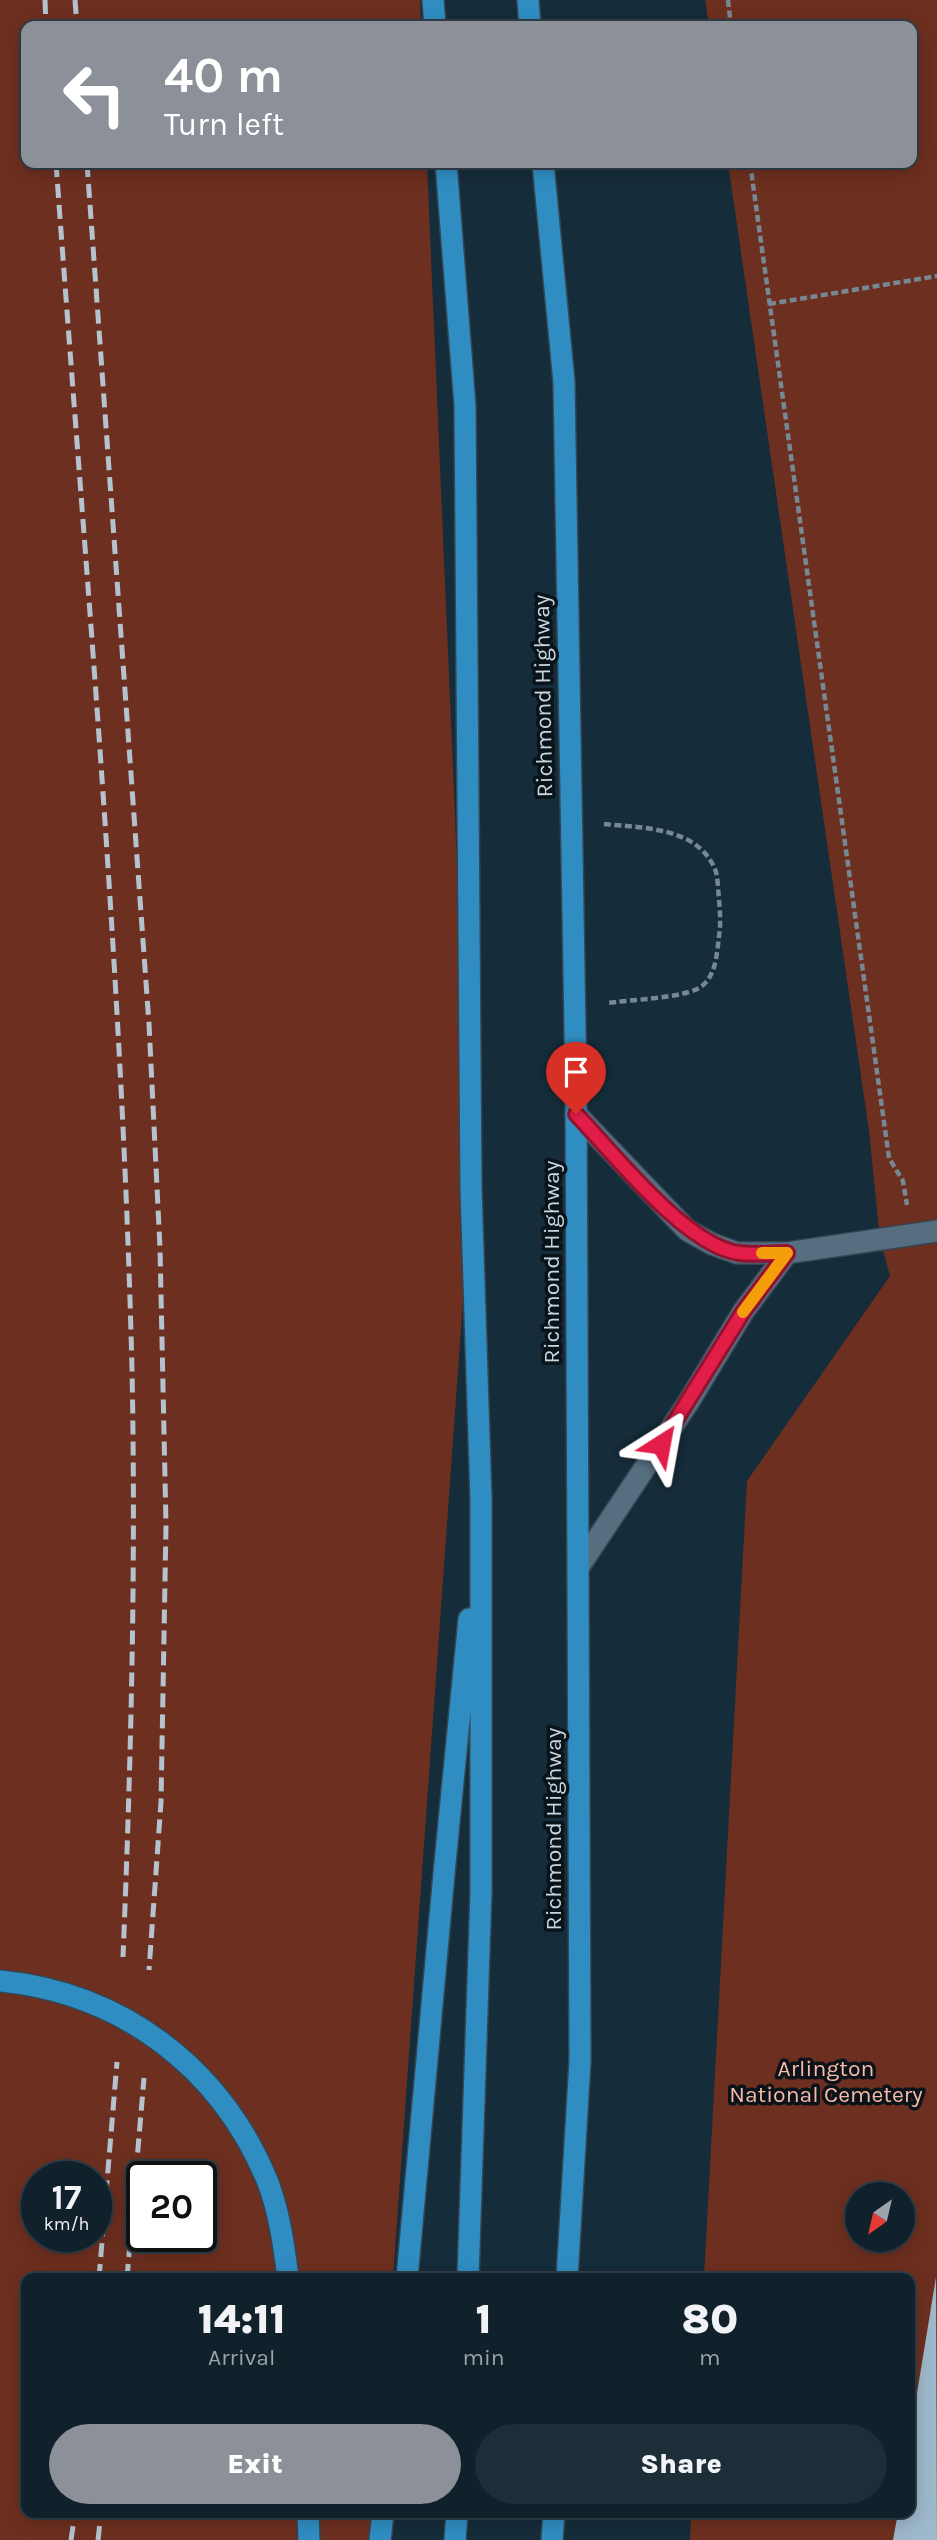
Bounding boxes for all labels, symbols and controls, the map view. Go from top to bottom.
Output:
text: 40 m [164,47,283,104]
icon: left [49,49,140,140]
text: Turn left [164,106,284,143]
street label: Richmond Highway [528,594,558,798]
pin [546,1042,606,1114]
icon: arrive [557,1053,595,1091]
street label: Richmond Highway [538,1160,565,1363]
position arrow [624,1407,698,1481]
street label: Richmond Highway [540,1727,567,1930]
park label: Arlington National Cemetery [729,2055,923,2108]
speed limit sign: 20 [126,2161,217,2252]
text: 17 [52,2177,81,2218]
north arrow [845,2182,915,2252]
map controls [845,2182,915,2252]
text: km/h [44,2213,89,2235]
text: 14:11 [198,2294,286,2344]
text: 1 [476,2294,492,2344]
text: 80 [681,2294,738,2344]
text: Arrival [208,2344,275,2371]
text: min [462,2344,505,2371]
text: m [699,2344,721,2371]
button: Exit [49,2424,461,2504]
button: Share [475,2424,887,2504]

